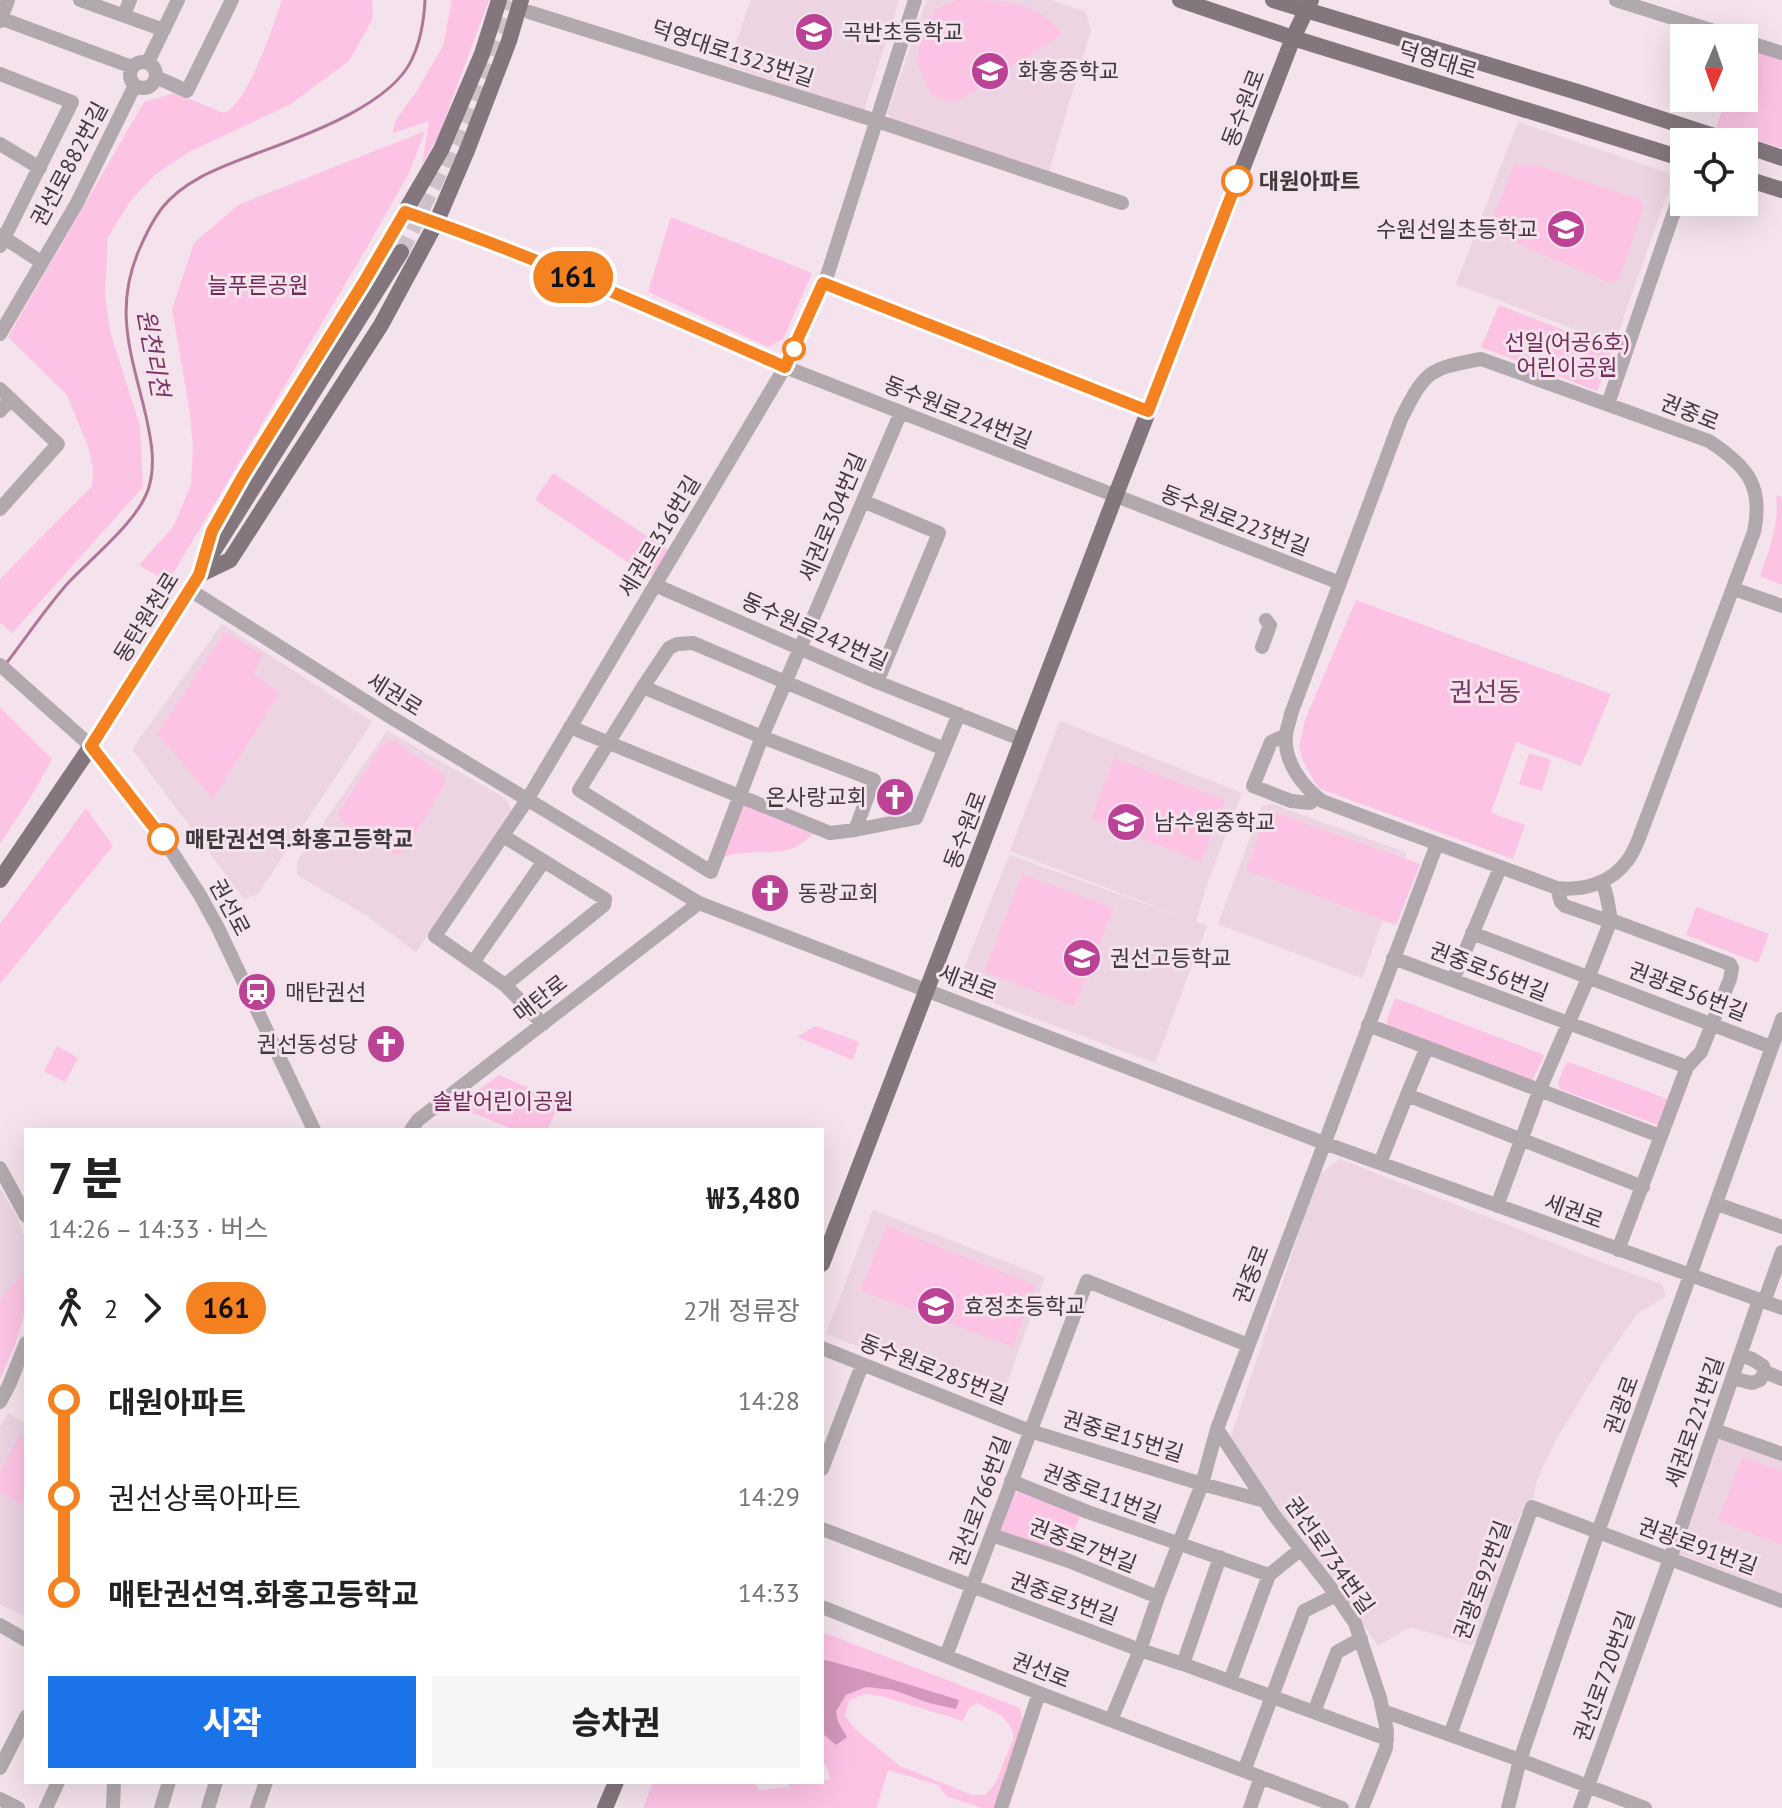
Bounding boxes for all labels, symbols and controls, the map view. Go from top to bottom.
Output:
school or university icon: 곡반초등학교 [793,11,835,53]
street label: 덕영대로1323번길 [648,14,818,92]
place label: 곡반초등학교 [842,18,963,46]
north arrow [1670,24,1758,112]
map controls [1670,24,1758,216]
street label: 덕영대로 [1395,35,1481,85]
school or university icon: 화홍중학교 [969,50,1011,92]
place label: 화홍중학교 [1018,57,1119,85]
street label: 동수원로 [1215,65,1271,151]
street label: 권선로882번길 [24,97,114,231]
button: locate [1670,128,1758,216]
marker: 대원아파트 [1222,166,1252,196]
place label: 대원아파트 [1259,167,1360,195]
school or university icon: 수원선일초등학교 [1545,208,1587,250]
place label: 수원선일초등학교 [1376,215,1538,243]
line badge: 161 [527,251,619,303]
text: 161 [549,258,597,295]
park label: 늘푸른공원 [207,271,309,299]
water label: 원천리천 [131,307,177,402]
park label: 선일(어공6호) 어린이공원 [1504,328,1630,381]
unlabelled marker [783,338,805,360]
street label: 동수원로224번길 [880,370,1036,454]
street label: 권중로 [1657,388,1723,436]
street label: 세권로304번길 [792,448,872,586]
street label: 세권로316번길 [612,470,706,602]
street label: 동수원로223번길 [1156,479,1314,561]
street label: 동탄원천로 [107,567,185,667]
street label: 동수원로242번길 [737,586,893,676]
street label: 세권로 [362,666,428,722]
district label: 권선동 [1449,675,1521,708]
church icon: 온사랑교회 [874,776,916,818]
place label: 온사랑교회 [766,783,867,811]
street label: 동수원로 [937,787,993,873]
school or university icon: 남수원중학교 [1105,801,1147,843]
place label: 남수원중학교 [1154,808,1275,836]
marker: 매탄권선역.화홍고등학교 [148,824,178,854]
place label: 매탄권선역.화홍고등학교 [185,825,413,853]
church icon: 동광교회 [749,872,791,914]
street label: 권선로 [203,874,257,940]
place label: 동광교회 [798,879,879,907]
street label: 권중로56번길 [1426,935,1552,1007]
school or university icon: 권선고등학교 [1061,937,1103,979]
place label: 권선고등학교 [1110,944,1231,972]
street label: 권광로56번길 [1625,955,1751,1027]
street label: 세권로 [935,958,1001,1006]
street label: 매탄로 [507,968,573,1028]
station icon: 매탄권선 [236,971,278,1013]
place label: 매탄권선 [285,978,366,1006]
church icon: 권선동성당 [365,1023,407,1065]
place label: 권선동성당 [257,1030,358,1058]
park label: 솔밭어린이공원 [432,1087,574,1115]
text: 7 분 [48,1149,122,1206]
text: ₩3,480 [707,1178,800,1217]
street label: 세권로 [1541,1187,1607,1235]
text: 14:26 – 14:33 · 버스 [48,1212,268,1245]
street label: 권중로 [1227,1241,1275,1307]
school or university icon: 효정초등학교 [915,1285,957,1327]
icon: walk [48,1286,92,1330]
icon: forward [130,1286,174,1330]
text: 161 [202,1289,250,1326]
text: 2 [104,1292,118,1325]
place label: 효정초등학교 [964,1292,1085,1320]
text: 2개 정류장 [683,1294,800,1327]
street label: 동수원로285번길 [855,1328,1013,1410]
street label: 세권로221번길 [1658,1353,1730,1491]
street label: 권광로 [1597,1372,1645,1438]
text: 대원아파트 [108,1382,246,1421]
text: 14:28 [738,1384,800,1417]
street label: 권중로15번길 [1059,1404,1187,1468]
street label: 권선로766번길 [943,1432,1017,1570]
street label: 권중로11번길 [1039,1457,1165,1529]
text: 권선상록아파트 [108,1478,301,1517]
text: 14:29 [738,1480,800,1513]
street label: 권선로734번길 [1279,1491,1381,1619]
street label: 권광로91번길 [1634,1511,1762,1581]
street label: 권중로7번길 [1025,1512,1141,1578]
street label: 권광로92번길 [1447,1516,1517,1644]
street label: 권중로3번길 [1006,1565,1122,1631]
text: 매탄권선역.화홍고등학교 [108,1574,419,1613]
text: 14:33 [738,1576,800,1609]
street label: 권선로720번길 [1567,1607,1641,1745]
street label: 권선로 [1008,1646,1074,1694]
button: 시작 [48,1676,416,1768]
button: 승차권 [432,1676,800,1768]

